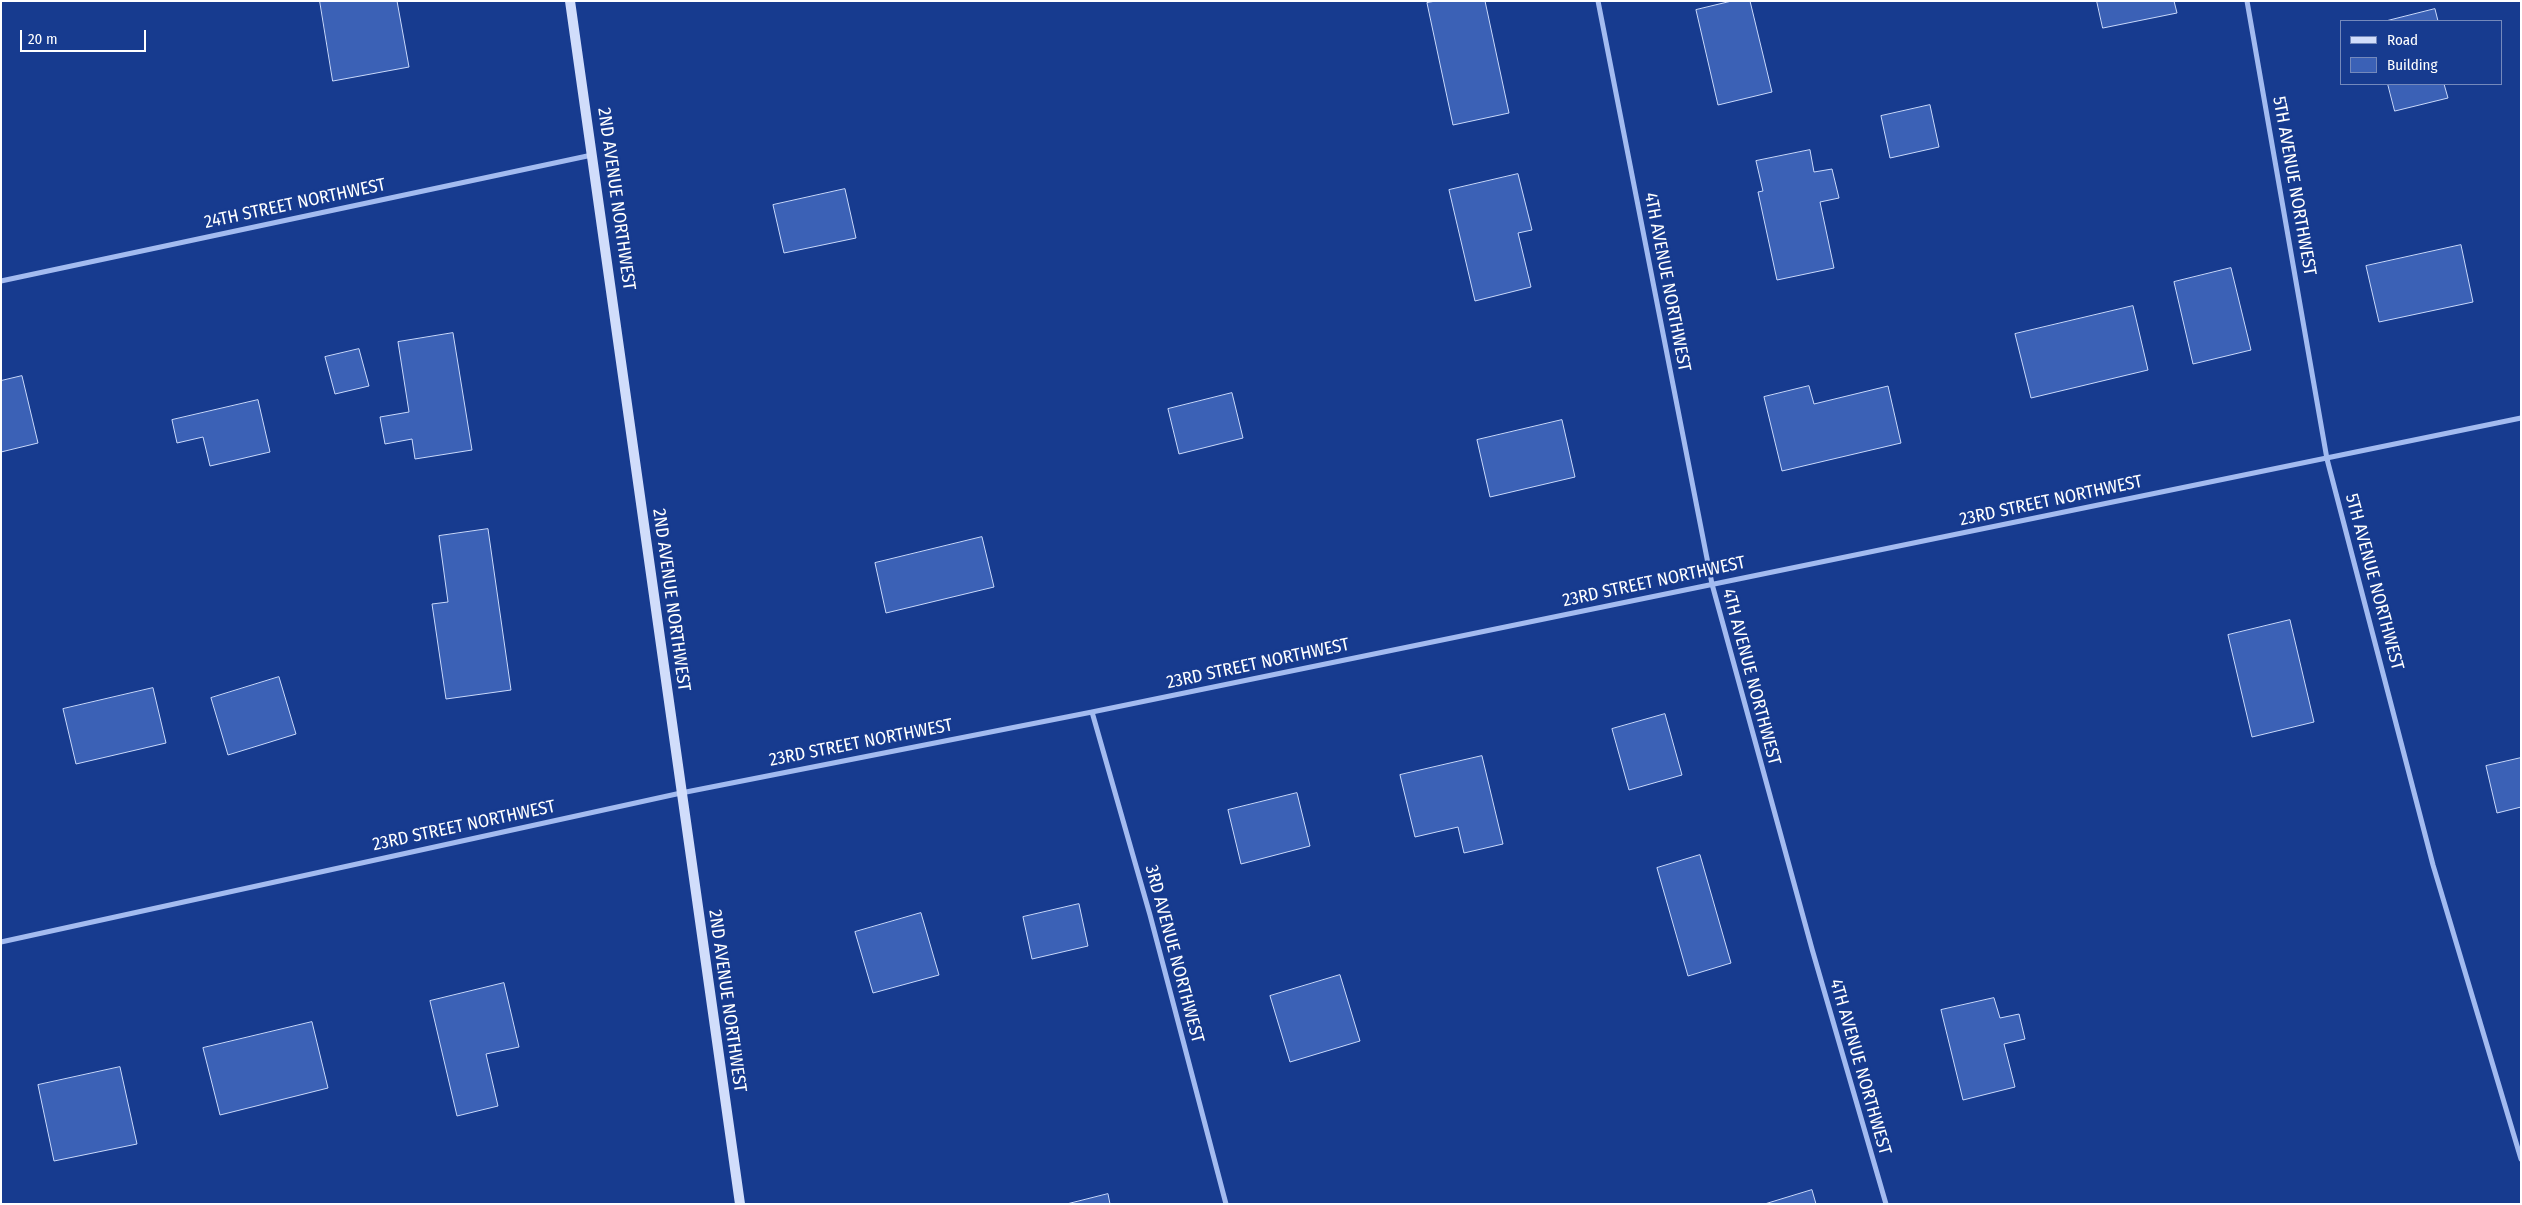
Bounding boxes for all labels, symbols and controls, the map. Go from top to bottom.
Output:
scale bar [22,20,149,52]
legend [2340,20,2502,85]
text: 20 m [28,30,58,48]
text: Road [2387,31,2418,49]
text: Building [2387,56,2438,74]
street label: 5TH AVENUE NORTHWEST [2268,95,2320,277]
street label: 2ND AVENUE NORTHWEST [592,106,640,292]
street label: 24TH STREET NORTHWEST [203,174,387,234]
street label: 4TH AVENUE NORTHWEST [1639,191,1695,373]
street label: 23RD STREET NORTHWEST [1958,471,2144,531]
street label: 5TH AVENUE NORTHWEST [2340,492,2408,672]
street label: 2ND AVENUE NORTHWEST [647,507,695,693]
street label: 23RD STREET NORTHWEST [1561,552,1747,612]
street label: 4TH AVENUE NORTHWEST [1717,586,1785,768]
street label: 23RD STREET NORTHWEST [1165,634,1351,694]
street label: 23RD STREET NORTHWEST [768,715,954,771]
street label: 23RD STREET NORTHWEST [371,796,557,856]
street label: 3RD AVENUE NORTHWEST [1140,863,1208,1045]
street label: 2ND AVENUE NORTHWEST [703,908,751,1094]
street label: 4TH AVENUE NORTHWEST [1825,977,1895,1157]

